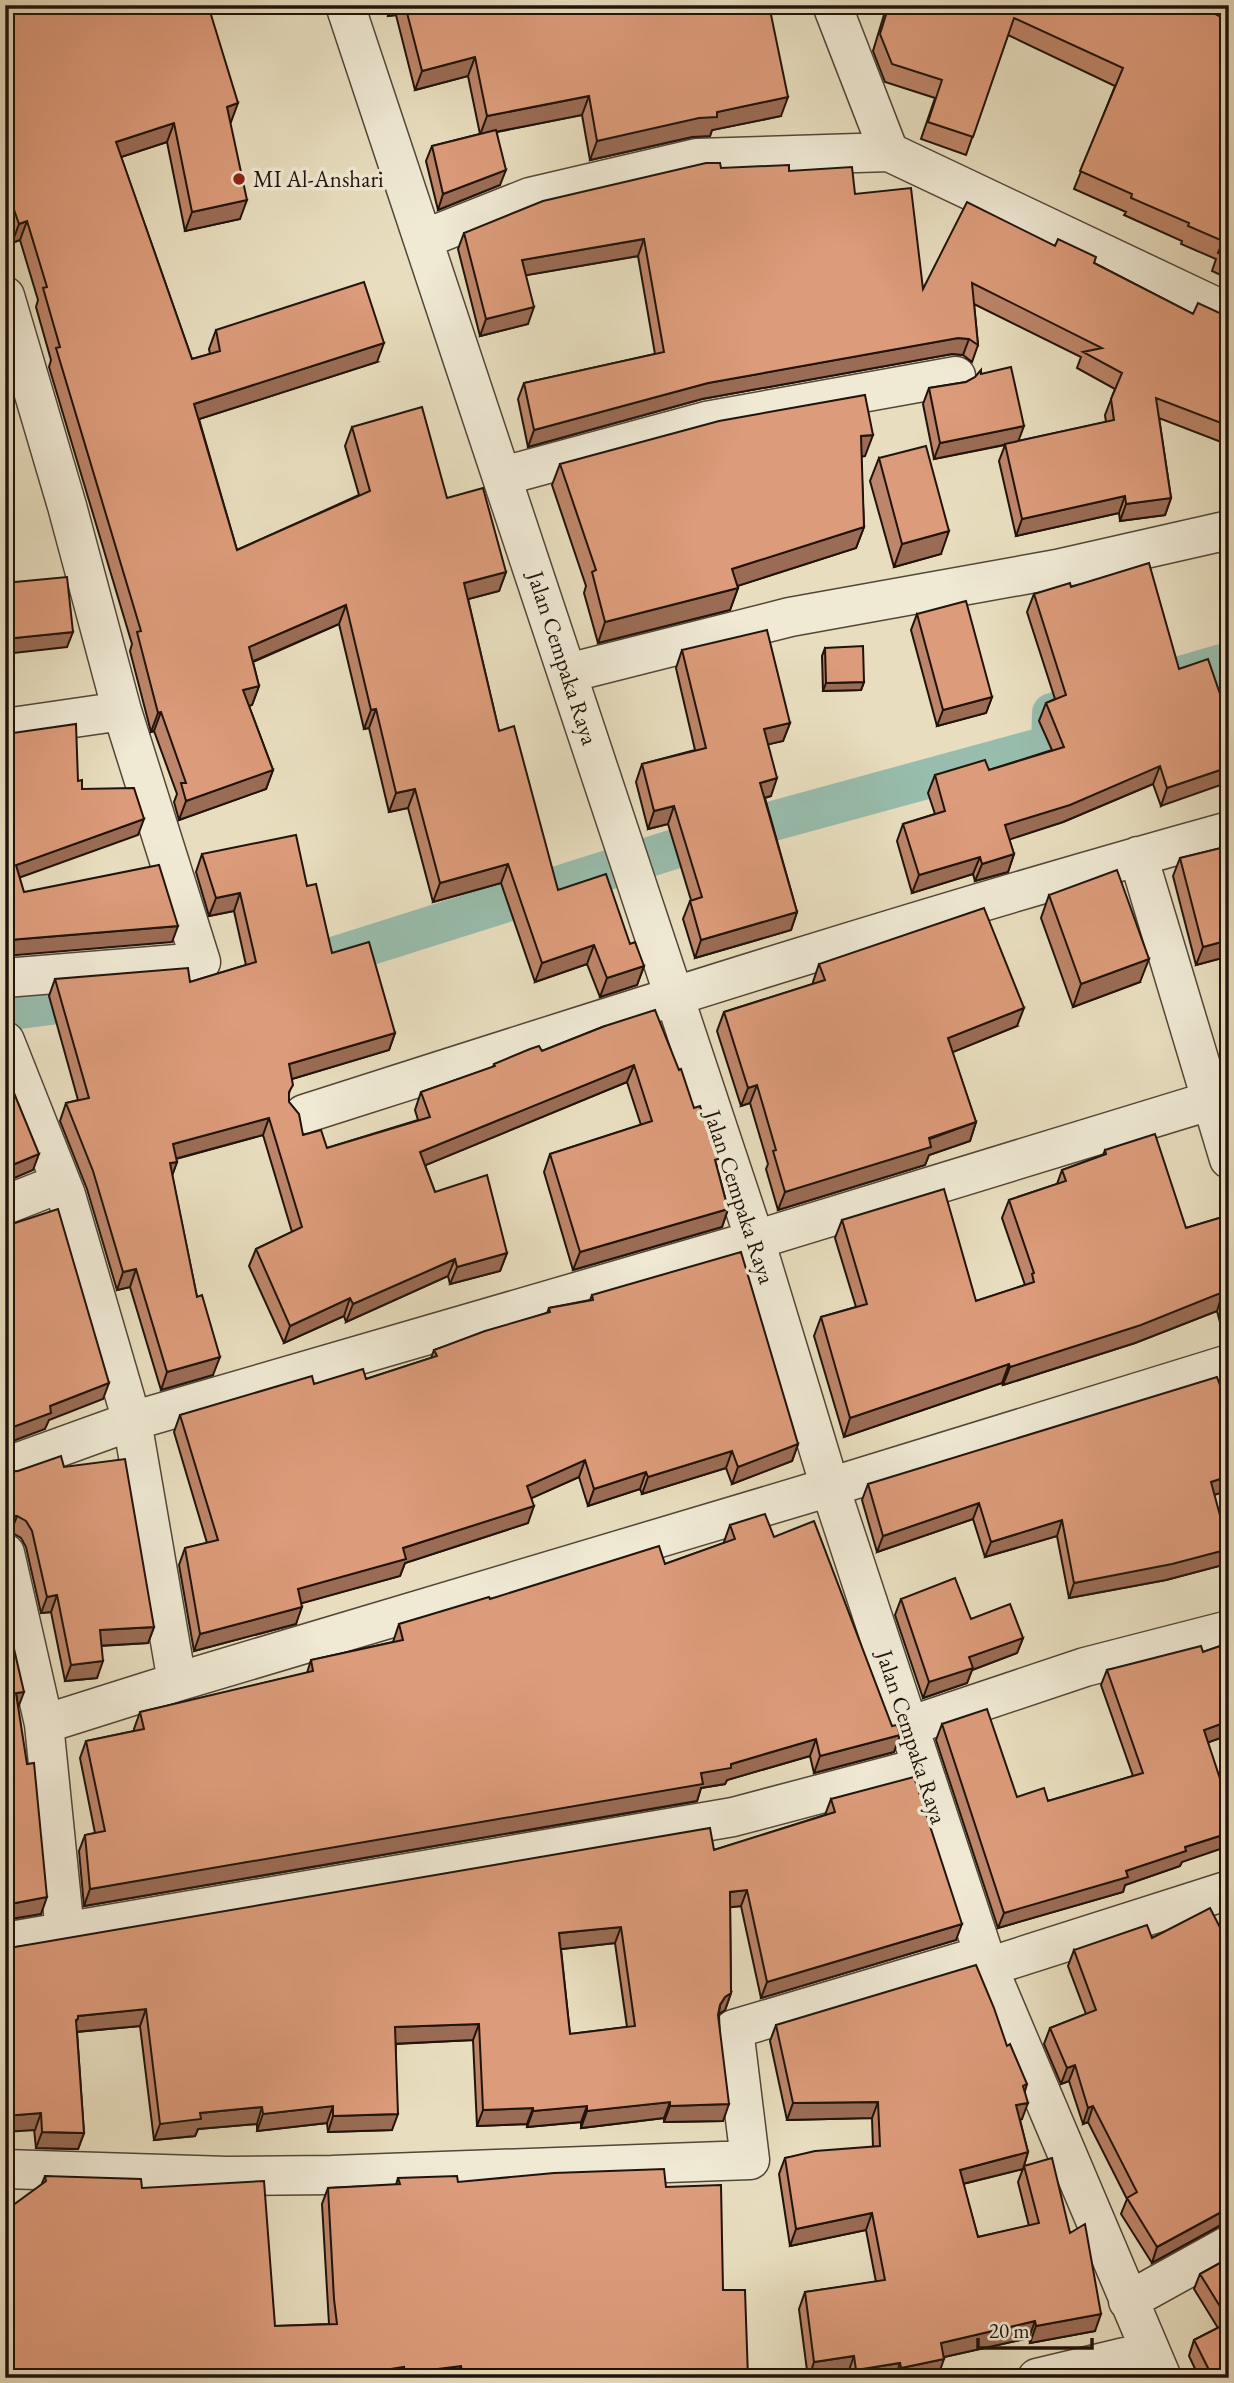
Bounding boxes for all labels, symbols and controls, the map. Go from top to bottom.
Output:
place label: MI Al-Anshari [253,164,384,194]
marker: MI Al-Anshari [231,171,247,187]
street label: Jalan Cempaka Raya [520,565,606,750]
street label: Jalan Cempaka Raya [697,1104,783,1289]
street label: Jalan Cempaka Raya [869,1644,955,1829]
scale bar [978,2306,1092,2350]
text: 20 m [989,2317,1030,2344]

